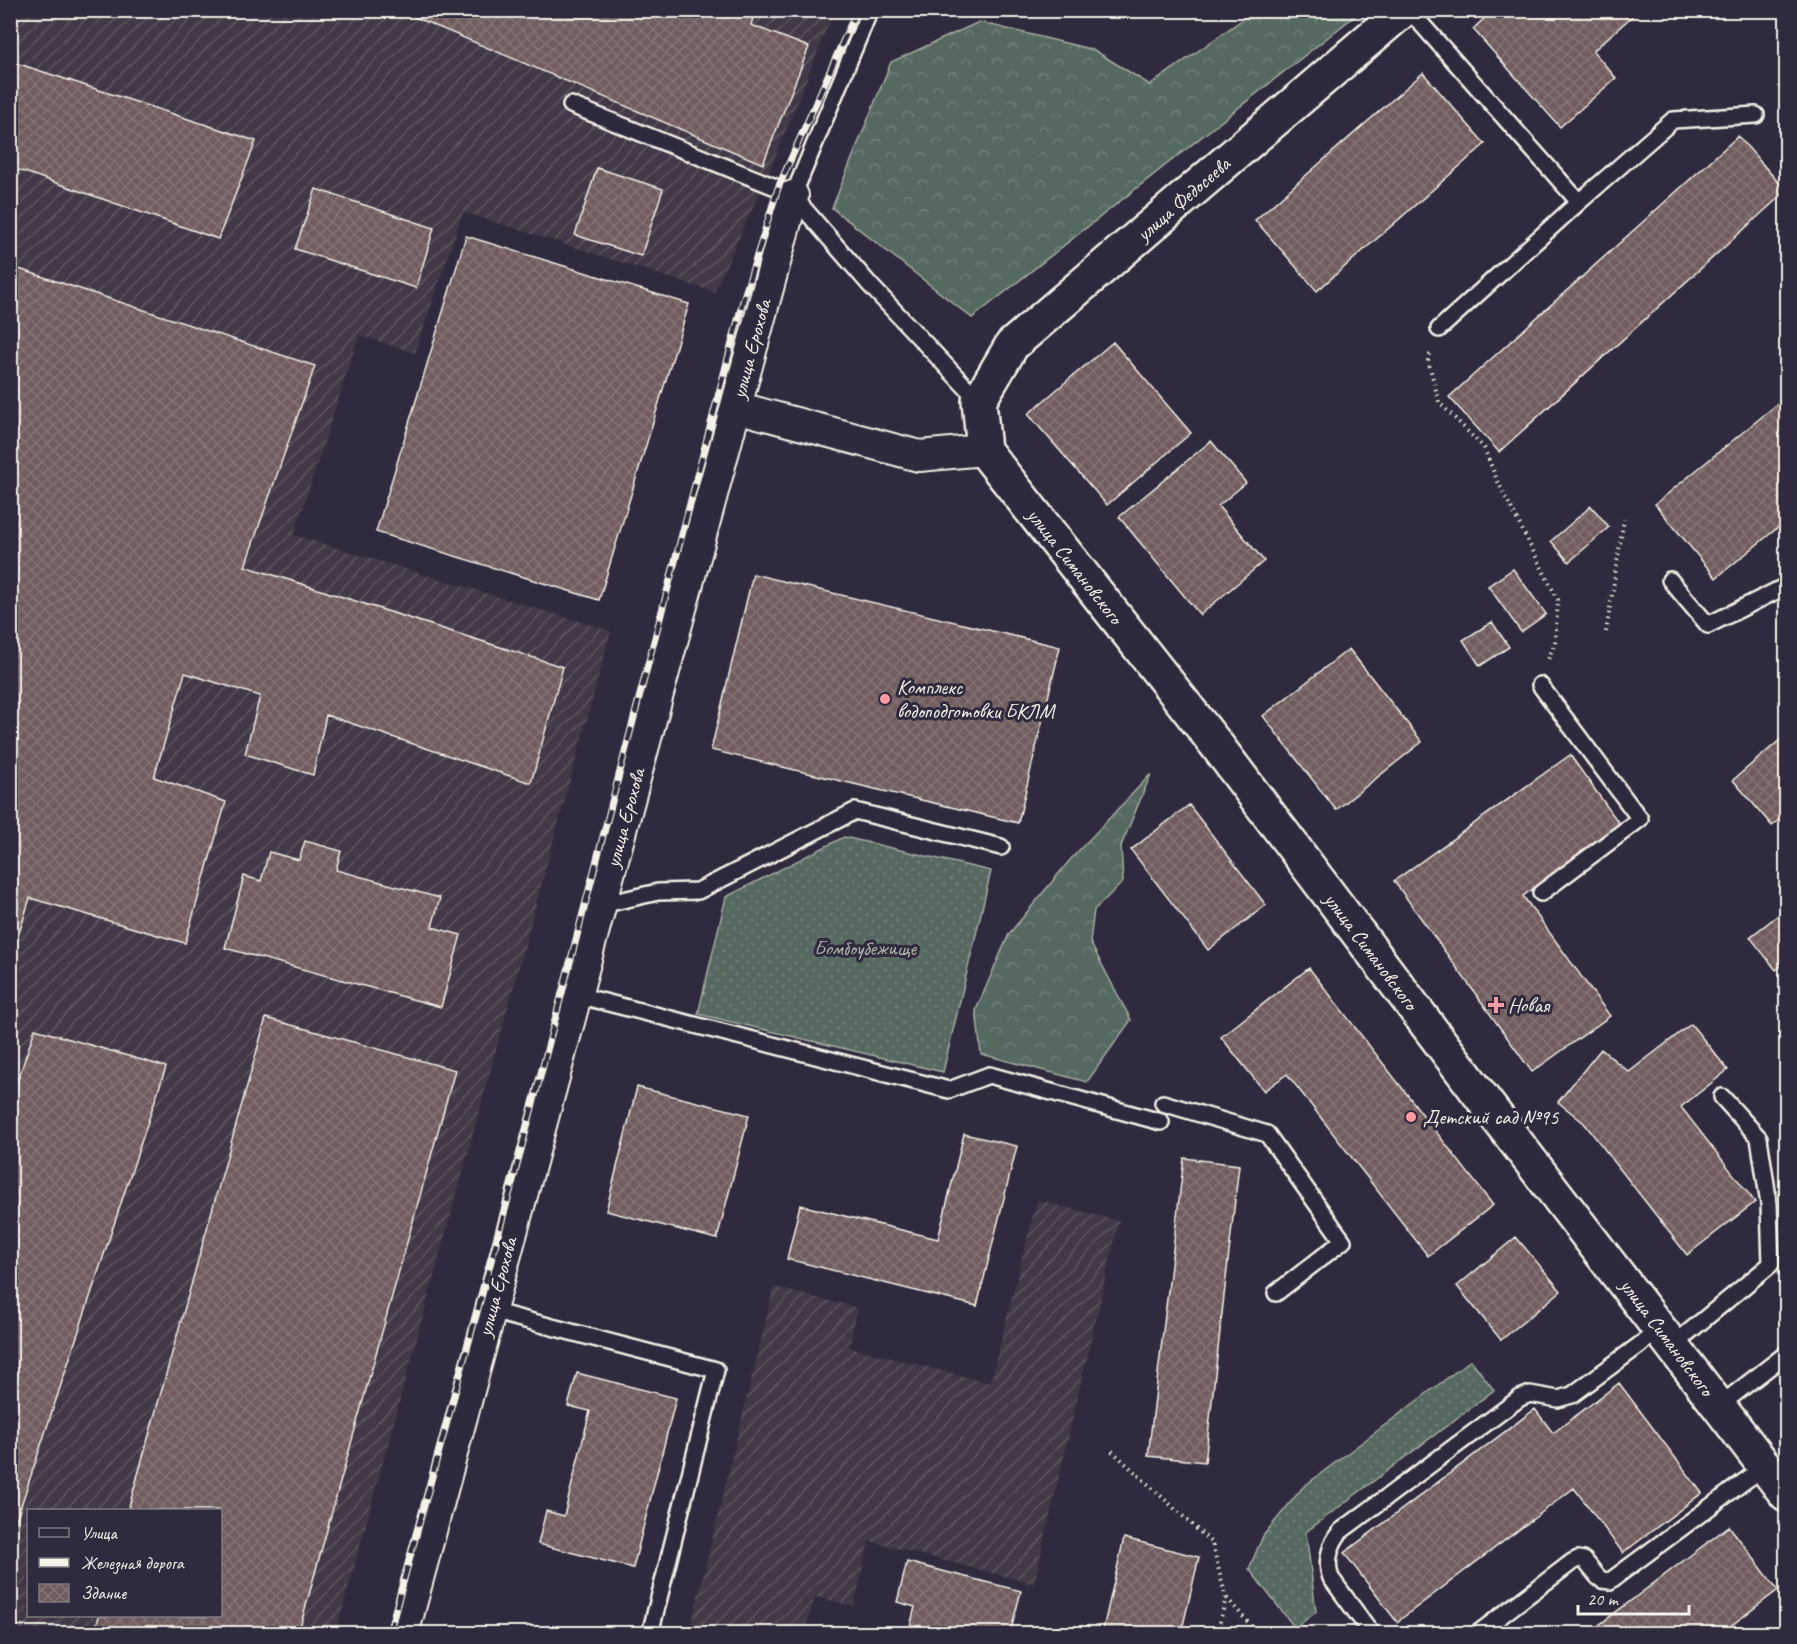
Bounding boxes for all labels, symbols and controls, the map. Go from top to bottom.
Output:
street label: улица Федосеева [1129,150,1236,248]
street label: улица Ерохова [725,294,777,403]
street label: улица Симановского [1020,501,1130,631]
place label: Комплекс водоподготовки БКЛМ [897,674,1056,724]
marker: Комплекс водоподготовки БКЛМ [878,692,892,706]
street label: улица Ерохова [599,763,651,872]
street label: улица Симановского [1317,885,1425,1017]
park label: Бомбоубежище [814,935,917,961]
place label: Новая [1508,992,1551,1018]
marker: Новая [1489,998,1503,1012]
place label: Детский сад №95 [1423,1104,1560,1130]
marker: Детский сад №95 [1404,1110,1418,1124]
street label: улица Ерохова [471,1232,523,1341]
street label: улица Симановского [1613,1271,1721,1403]
legend [27,1509,222,1617]
text: Улица [81,1522,118,1544]
text: Железная дорога [81,1552,185,1575]
scale bar [1578,1578,1689,1616]
text: Здание [81,1582,127,1604]
text: 20 m [1587,1588,1620,1610]

